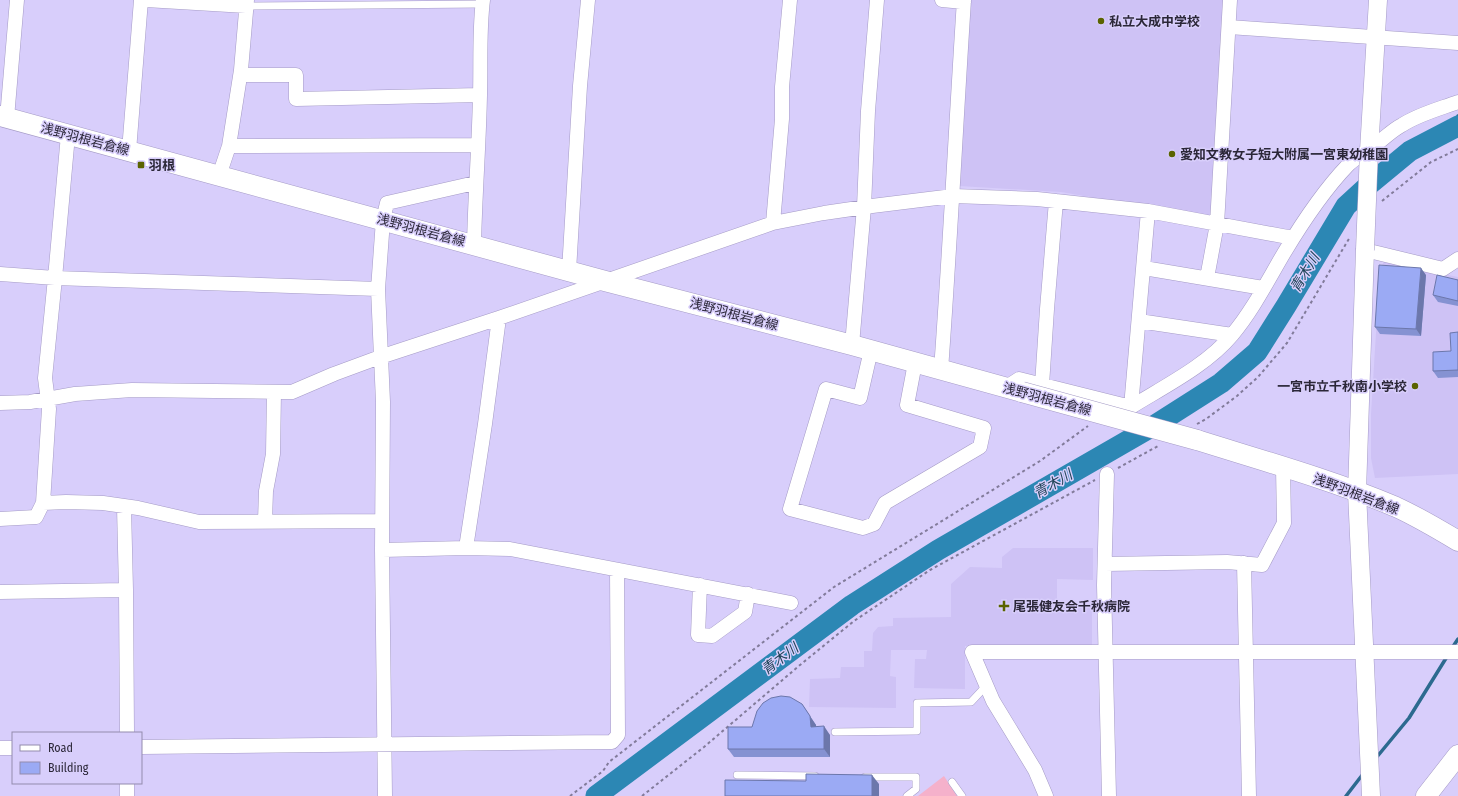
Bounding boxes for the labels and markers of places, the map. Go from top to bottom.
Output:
place label: 私立大成中学校 [1109,14,1200,29]
marker: 私立大成中学校 [1096,16,1106,26]
place label: 愛知文教女子短大附属一宮東幼稚園 [1180,147,1388,162]
marker: 愛知文教女子短大附属一宮東幼稚園 [1167,149,1177,159]
place label: 羽根 [149,158,175,173]
marker: 羽根 [136,160,146,170]
place label: 一宮市立千秋南小学校 [1277,379,1407,394]
marker: 一宮市立千秋南小学校 [1410,381,1420,391]
place label: 尾張健友会千秋病院 [1013,599,1130,614]
marker: 尾張健友会千秋病院 [998,600,1010,612]

